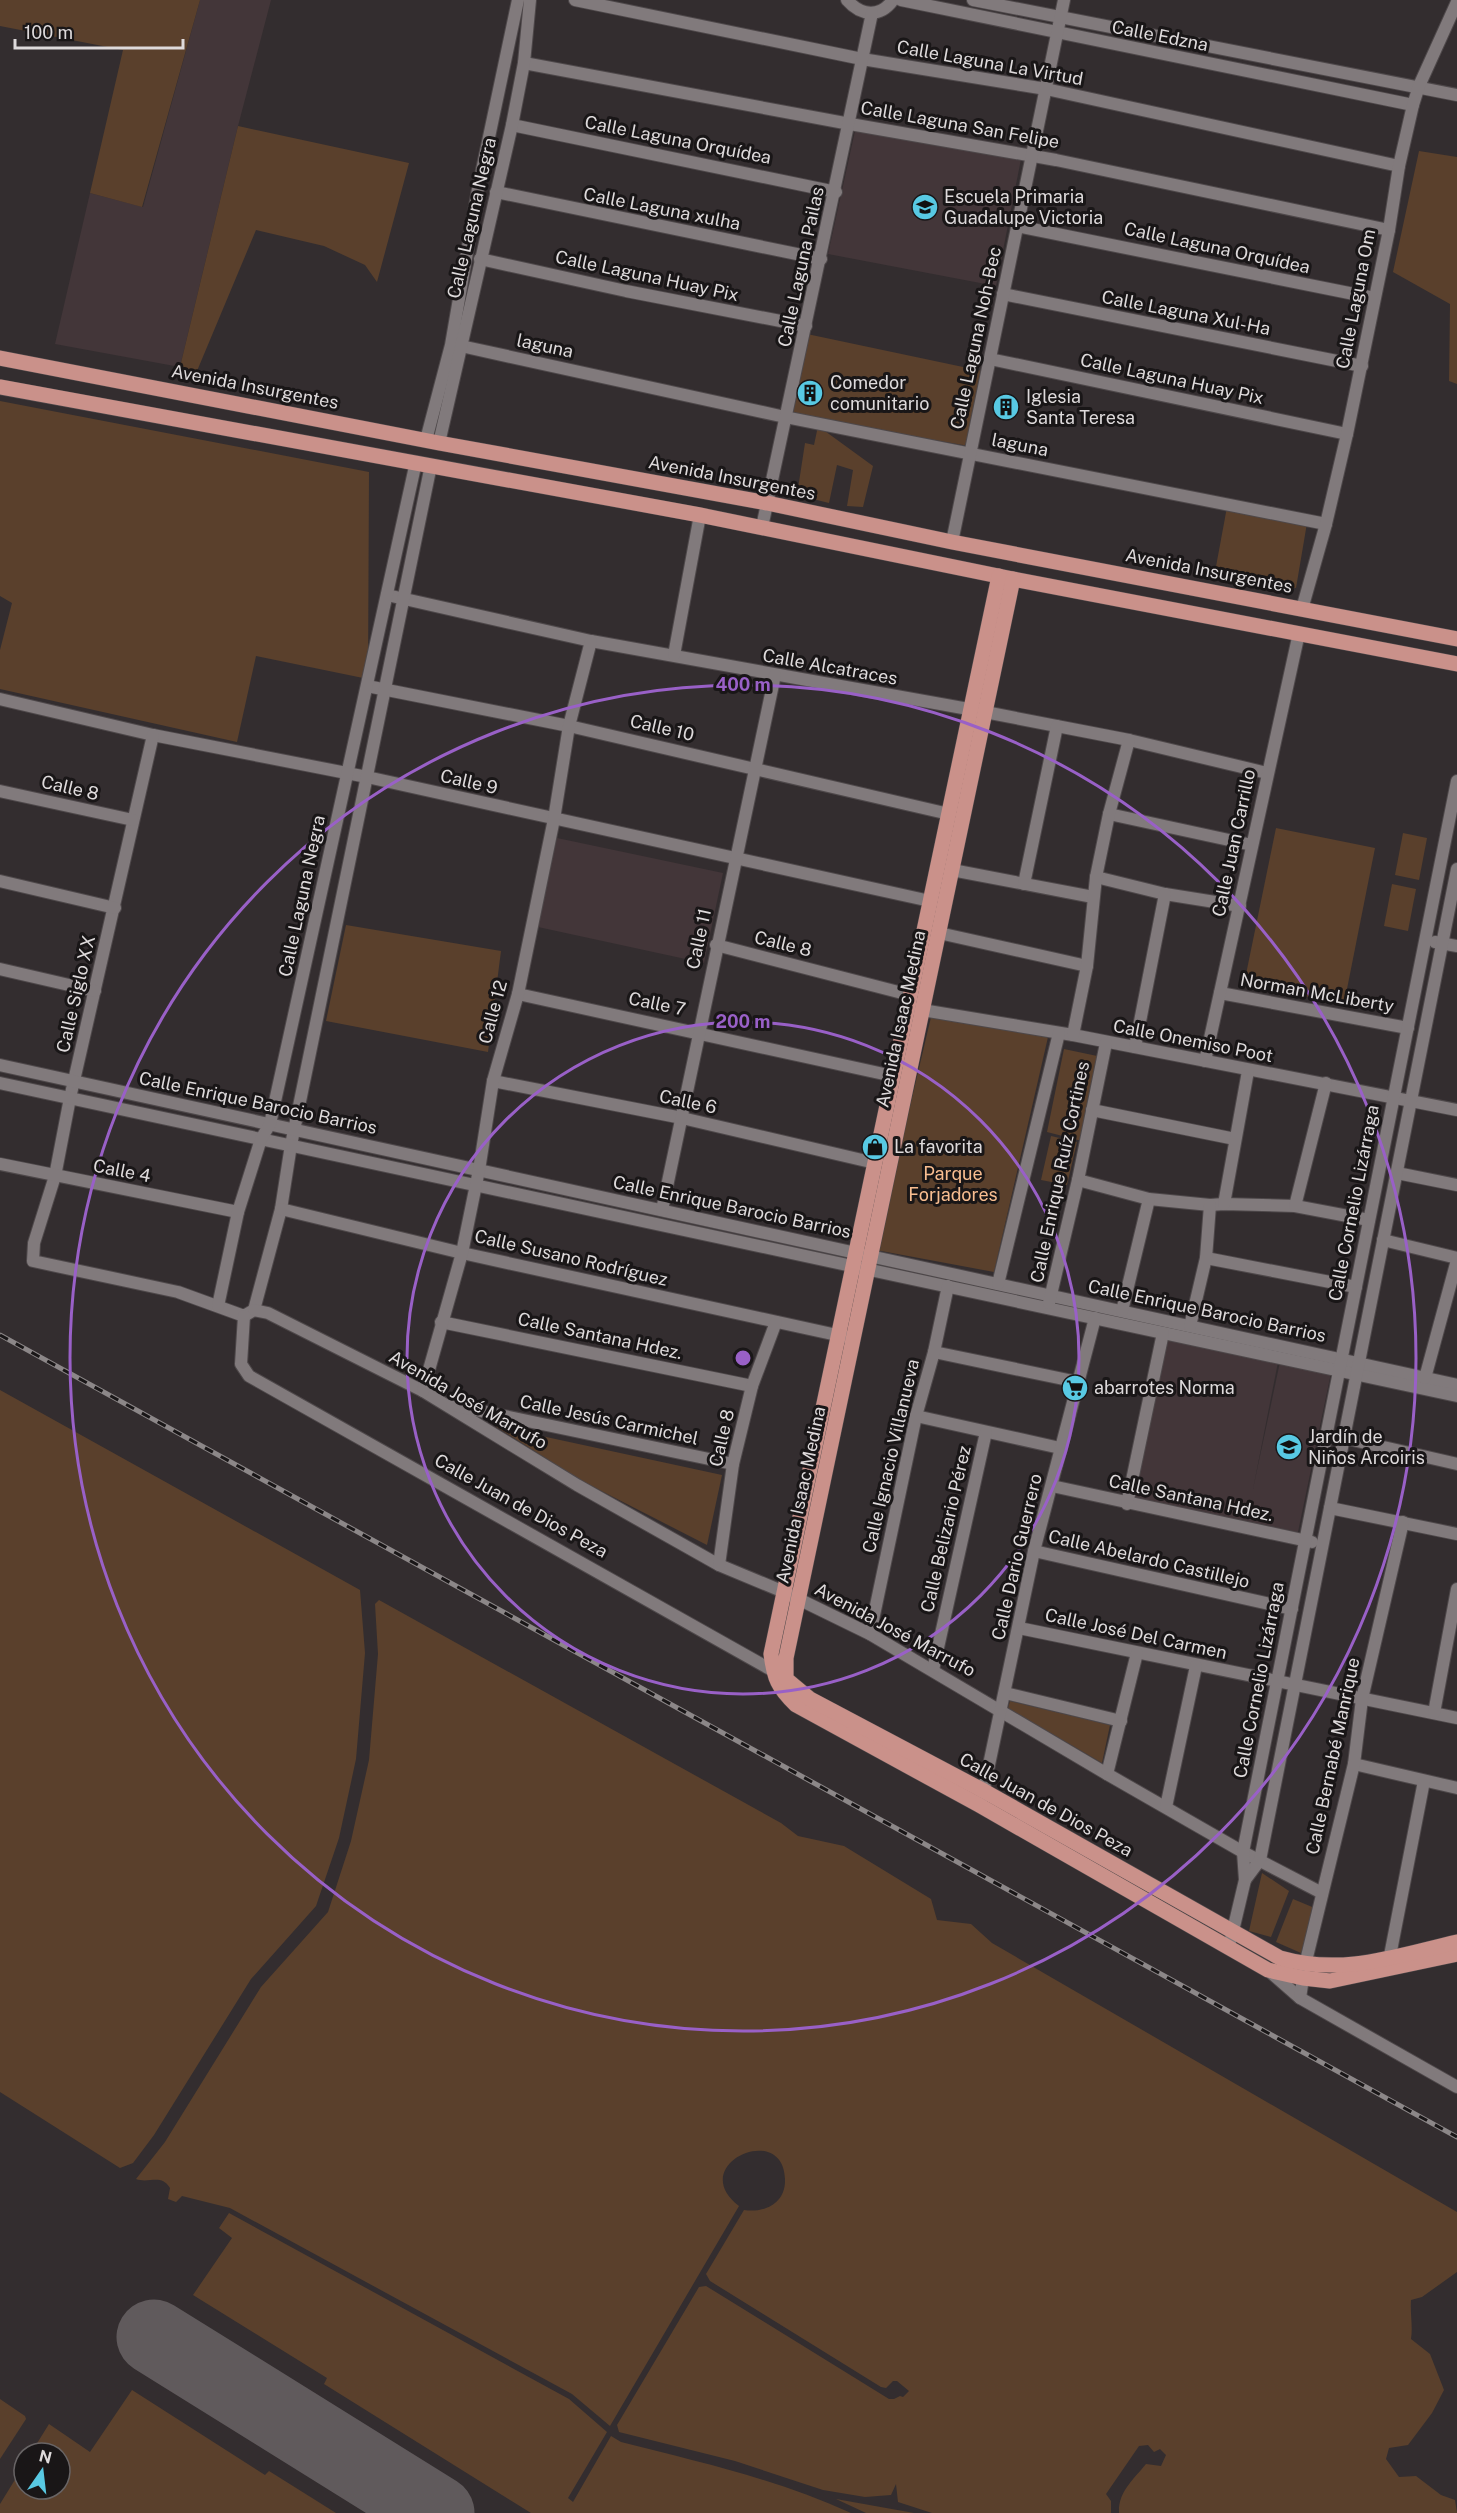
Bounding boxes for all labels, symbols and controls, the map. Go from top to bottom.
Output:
scale bar [15,12,183,50]
street label: Calle Edzna [1110,16,1210,55]
text: 100 m [24,22,73,43]
street label: Calle Laguna La Virtud [895,36,1085,89]
street label: Calle Laguna San Felipe [859,97,1061,152]
street label: Calle Laguna Orquídea [583,111,773,168]
street label: Calle Laguna Negra [443,135,500,300]
street label: Calle Laguna xulha [582,183,742,234]
street label: Calle Laguna Pailas [773,185,828,349]
place label: Escuela Primaria Guadalupe Victoria [944,186,1103,228]
school or university icon: Escuela Primaria Guadalupe Victoria [910,192,940,222]
street label: Calle Laguna Orquídea [1122,218,1312,277]
street label: Calle Laguna Om [1332,227,1379,370]
street label: Calle Laguna Noh-Bec [946,245,1005,431]
street label: Calle Laguna Huay Pix [553,246,741,305]
street label: Calle Laguna Xul-Ha [1100,286,1272,339]
street label: laguna [515,329,575,362]
street label: Calle Laguna Huay Pix [1078,349,1266,408]
street label: Avenida Insurgentes [170,360,340,413]
place label: Comedor comunitario [830,372,929,414]
building icon: Comedor comunitario [795,378,825,408]
place label: Iglesia Santa Teresa [1026,386,1135,428]
building icon: Iglesia Santa Teresa [991,392,1021,422]
street label: laguna [990,429,1050,460]
street label: Avenida Insurgentes [647,451,817,504]
street label: Avenida Insurgentes [1124,544,1294,597]
street label: Calle Alcatraces [761,644,899,689]
text: 400 m [715,674,771,695]
street label: Calle 10 [628,710,696,745]
street label: Calle 9 [438,765,500,798]
street label: Calle Juan Carrillo [1208,767,1259,919]
street label: Calle 8 [39,771,101,804]
street label: Calle Laguna Negra [274,813,329,979]
street label: Calle 11 [682,907,715,971]
street label: Calle 8 [752,926,814,961]
street label: Avenida Isaac Medina [871,928,930,1109]
street label: Calle Siglo XX [52,933,99,1055]
street label: Norman McLiberty [1239,969,1396,1016]
street label: Calle 12 [474,978,511,1046]
street label: Calle 7 [627,987,687,1020]
text: 200 m [716,1011,770,1032]
street label: Calle Onemiso Poot [1111,1015,1275,1066]
street label: Calle Enrique Ruíz Cortines [1026,1059,1093,1285]
street label: Calle Enrique Barocio Barrios [137,1067,379,1138]
street label: Calle 6 [658,1085,719,1118]
street label: Calle Cornelio Lizárraga [1324,1103,1383,1303]
shop icon: La favorita [860,1132,890,1162]
place label: La favorita [894,1136,983,1157]
street label: Calle 4 [92,1155,153,1186]
park label: Parque Forjadores [908,1163,998,1205]
street label: Calle Enrique Barocio Barrios [611,1171,853,1242]
street label: Calle Susano Rodríguez [472,1225,670,1290]
street label: Calle Enrique Barocio Barrios [1086,1275,1328,1346]
street label: Calle Santana Hdez. [516,1308,684,1363]
street label: Avenida José Marrufo [386,1346,551,1453]
centre of rings [733,1348,753,1368]
street label: Calle Ignacio Villanueva [858,1357,923,1555]
supermarket icon: abarrotes Norma [1060,1373,1090,1403]
place label: abarrotes Norma [1094,1377,1235,1398]
street label: Calle Jesús Carmichel [518,1390,700,1449]
street label: Avenida Isaac Medina [771,1404,830,1585]
street label: Calle 8 [705,1407,738,1469]
place label: Jardín de Niños Arcoiris [1308,1426,1425,1468]
school or university icon: Jardín de Niños Arcoiris [1274,1432,1304,1462]
street label: Calle Belizario Pérez [916,1443,975,1614]
street label: Calle Juan de Dios Peza [431,1449,611,1562]
street label: Calle Santana Hdez. [1107,1470,1275,1525]
street label: Calle Dario Guerrero [987,1472,1046,1642]
street label: Calle Abelardo Castillejo [1046,1525,1252,1592]
street label: Avenida José Marrufo [811,1578,979,1681]
street label: Calle Cornelio Lizárraga [1229,1580,1288,1780]
street label: Calle José Del Carmen [1043,1604,1229,1663]
street label: Calle Bernabé Manrique [1301,1656,1364,1856]
street label: Calle Juan de Dios Peza [956,1748,1136,1861]
north arrow [12,2441,72,2501]
text: N [37,2446,54,2468]

